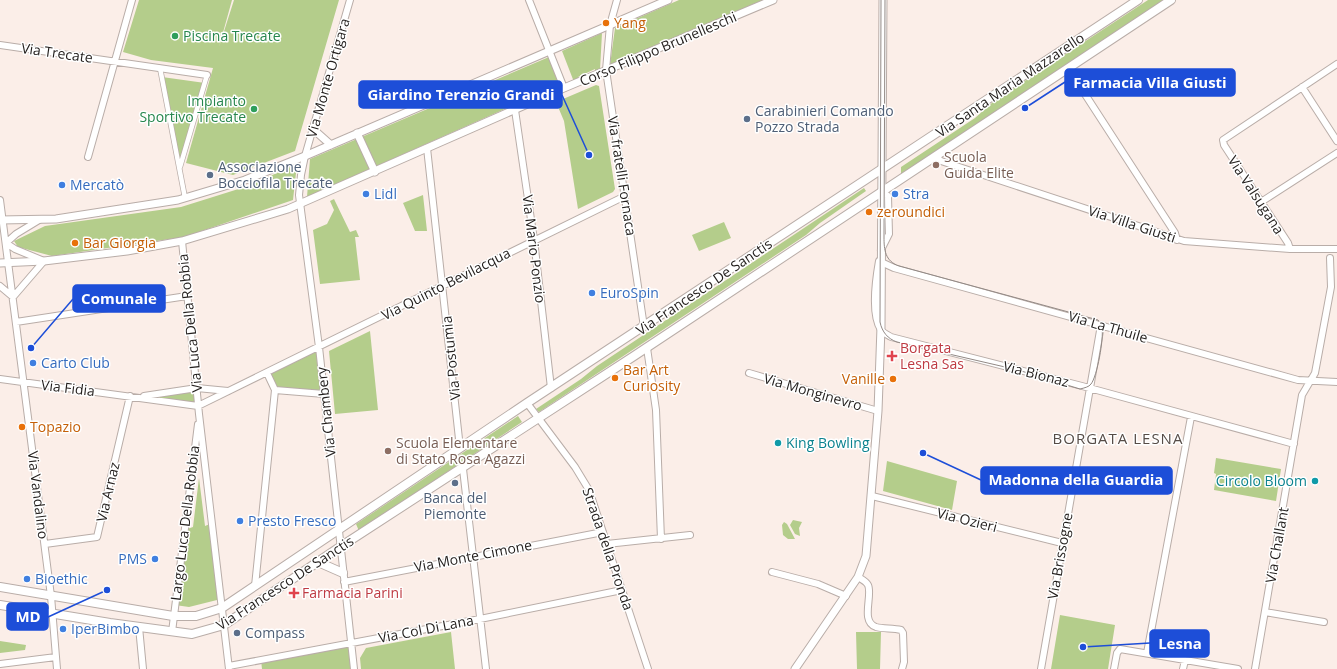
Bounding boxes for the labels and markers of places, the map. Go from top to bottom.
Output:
place label: Yang [614,13,646,32]
marker: Yang [601,18,611,28]
place label: Piscina Trecate [183,26,281,45]
marker: Piscina Trecate [170,31,180,41]
callout: Farmacia Villa Giusti [1065,69,1235,96]
callout: Giardino Terenzio Grandi [359,81,562,108]
place label: Impianto Sportivo Trecate [139,91,246,126]
place label: Carabinieri Comando Pozzo Strada [755,101,894,136]
marker: Impianto Sportivo Trecate [249,104,259,114]
marker: Carabinieri Comando Pozzo Strada [742,114,752,124]
place label: Scuola Guida Elite [944,147,1014,182]
place label: Associazione Bocciofila Trecate [218,157,333,192]
marker: Scuola Guida Elite [931,160,941,170]
marker: Associazione Bocciofila Trecate [205,170,215,180]
place label: Mercatò [70,175,124,194]
marker: Mercatò [57,180,67,190]
place label: Lidl [374,184,397,203]
place label: Stra [903,184,929,203]
marker: Lidl [361,189,371,199]
marker: Stra [890,189,900,199]
place label: zeroundici [877,202,945,221]
marker: zeroundici [864,207,874,217]
place label: Bar Giorgia [83,233,156,252]
marker: Bar Giorgia [70,238,80,248]
place label: EuroSpin [600,283,659,302]
callout: Comunale [73,285,165,312]
marker: EuroSpin [587,288,597,298]
place label: Borgata Lesna Sas [900,338,964,373]
marker: Borgata Lesna Sas [887,351,897,361]
place label: Carto Club [41,353,110,372]
marker: Carto Club [28,358,38,368]
place label: Bar Art Curiosity [623,360,681,395]
place label: Vanille [842,369,885,388]
marker: Bar Art Curiosity [610,373,620,383]
marker: Vanille [888,374,898,384]
place label: Topazio [30,417,81,436]
marker: Topazio [17,422,27,432]
place label: Scuola Elementare di Stato Rosa Agazzi [396,433,525,468]
place label: King Bowling [786,433,870,452]
marker: King Bowling [773,438,783,448]
marker: Scuola Elementare di Stato Rosa Agazzi [383,446,393,456]
callout: Madonna della Guardia [981,467,1172,494]
place label: Circolo Bloom [1216,471,1307,490]
marker: Circolo Bloom [1310,476,1320,486]
marker: Banca del Piemonte [450,478,460,488]
place label: Banca del Piemonte [423,488,487,523]
place label: Presto Fresco [248,511,336,530]
marker: Presto Fresco [235,516,245,526]
place label: PMS [118,549,147,568]
marker: PMS [150,554,160,564]
place label: Bioethic [35,569,88,588]
marker: Bioethic [22,574,32,584]
place label: Farmacia Parini [302,583,403,602]
marker: Farmacia Parini [289,588,299,598]
callout: MD [7,603,48,630]
place label: IperBimbo [71,619,140,638]
place label: Compass [245,623,305,642]
marker: IperBimbo [58,624,68,634]
marker: Compass [232,628,242,638]
callout: Lesna [1150,630,1209,657]

